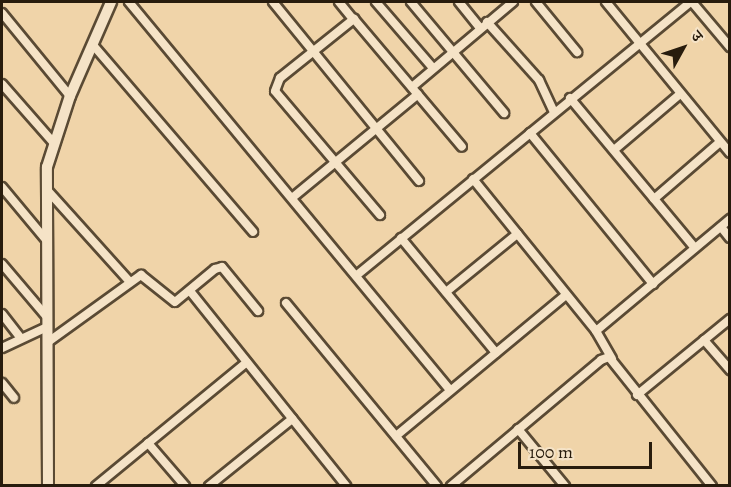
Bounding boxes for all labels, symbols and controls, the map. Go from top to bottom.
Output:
north arrow [653,18,713,78]
text: उ [686,26,708,47]
scale bar [521,430,654,468]
text: 100 m [529,440,573,464]

